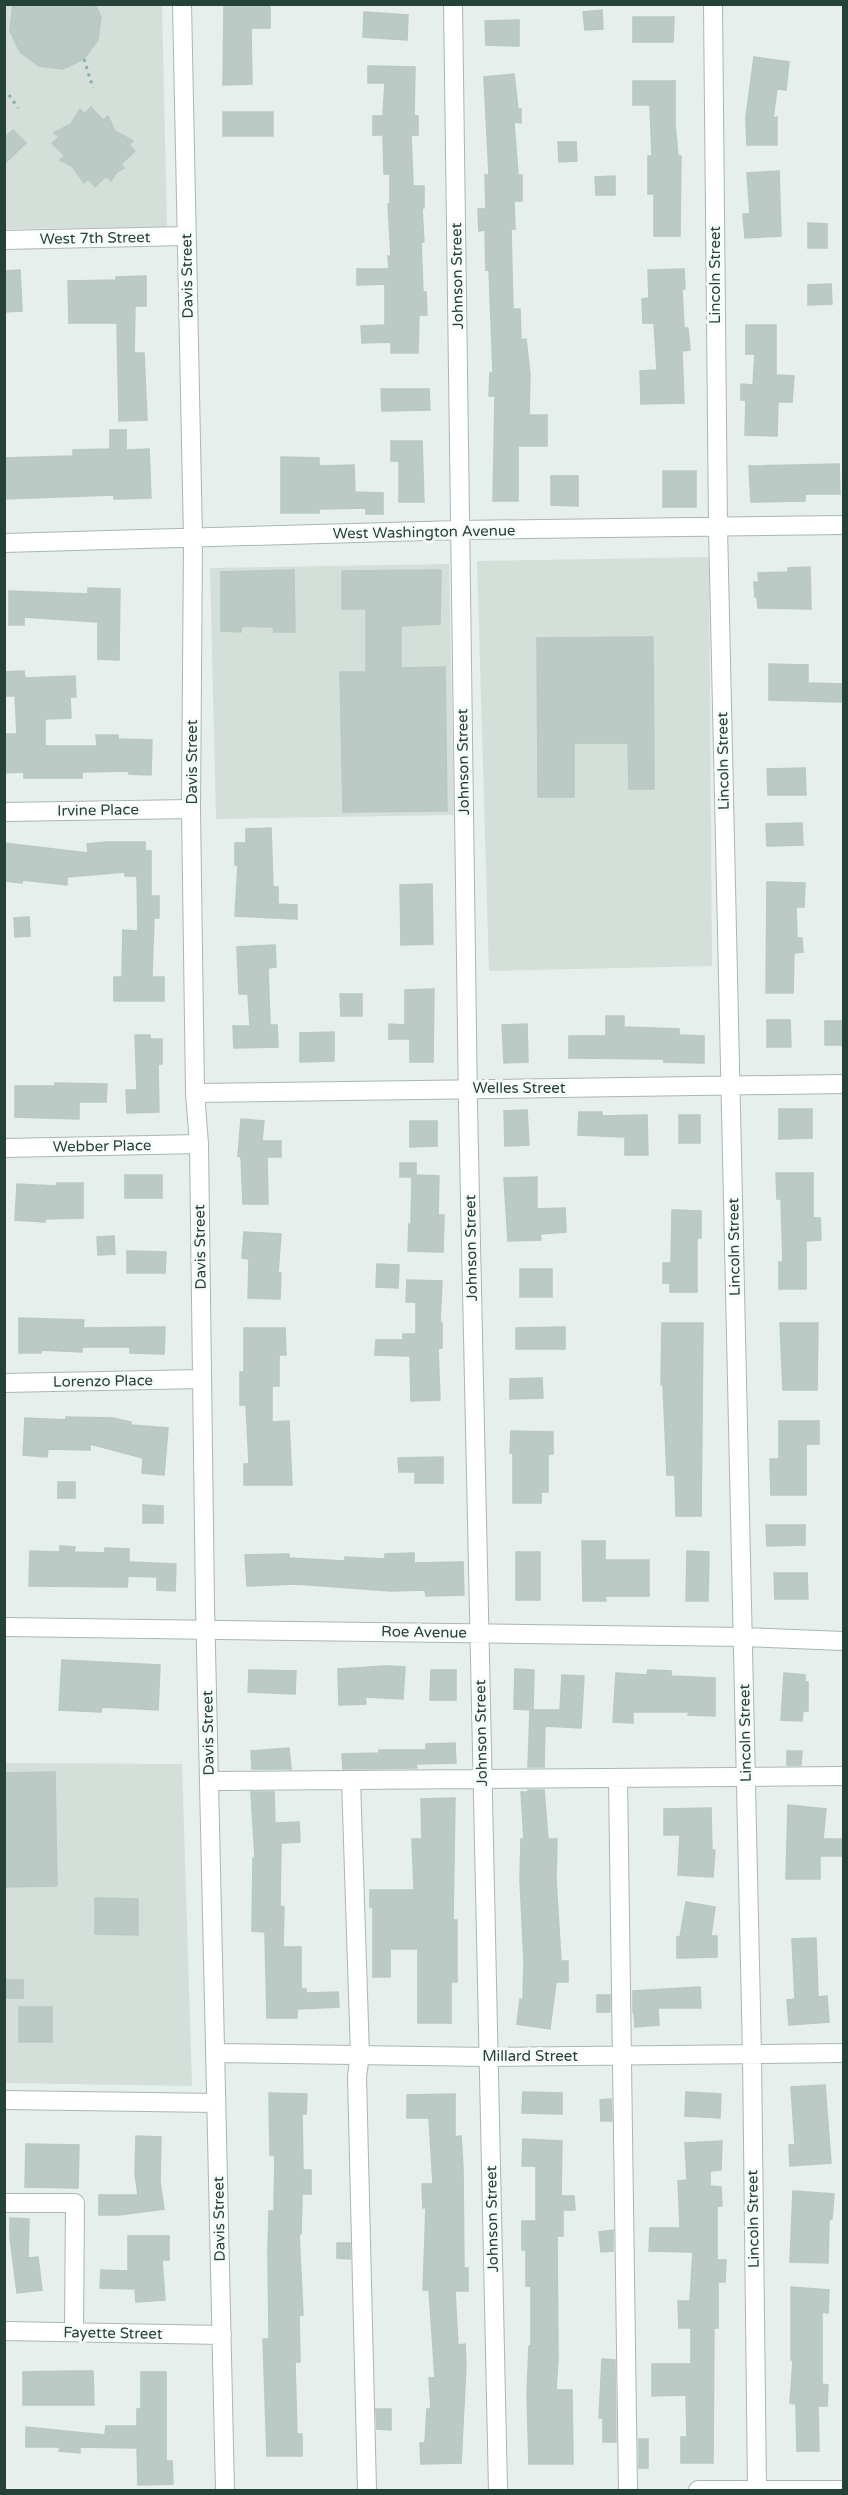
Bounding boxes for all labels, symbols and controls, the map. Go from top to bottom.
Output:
street label: Johnson Street [447,222,467,329]
street label: Lincoln Street [706,226,724,324]
street label: West 7th Street [39,228,151,248]
street label: Davis Street [177,233,197,319]
street label: West Washington Avenue [332,521,516,543]
street label: Johnson Street [453,708,473,815]
street label: Lincoln Street [713,711,733,810]
street label: Davis Street [183,719,201,805]
street label: Irvine Place [57,800,139,820]
street label: Welles Street [473,1079,566,1097]
street label: Webber Place [53,1136,151,1156]
street label: Johnson Street [461,1194,481,1301]
street label: Lincoln Street [724,1197,744,1296]
street label: Davis Street [190,1204,210,1290]
street label: Lorenzo Place [53,1371,153,1391]
street label: Roe Avenue [381,1622,467,1642]
street label: Johnson Street [471,1679,491,1786]
street label: Lincoln Street [735,1683,755,1782]
street label: Davis Street [198,1690,218,1776]
street label: Millard Street [482,2047,578,2065]
street label: Johnson Street [482,2165,502,2272]
street label: Lincoln Street [743,2169,763,2268]
street label: Davis Street [209,2176,229,2262]
street label: Fayette Street [63,2323,163,2343]

